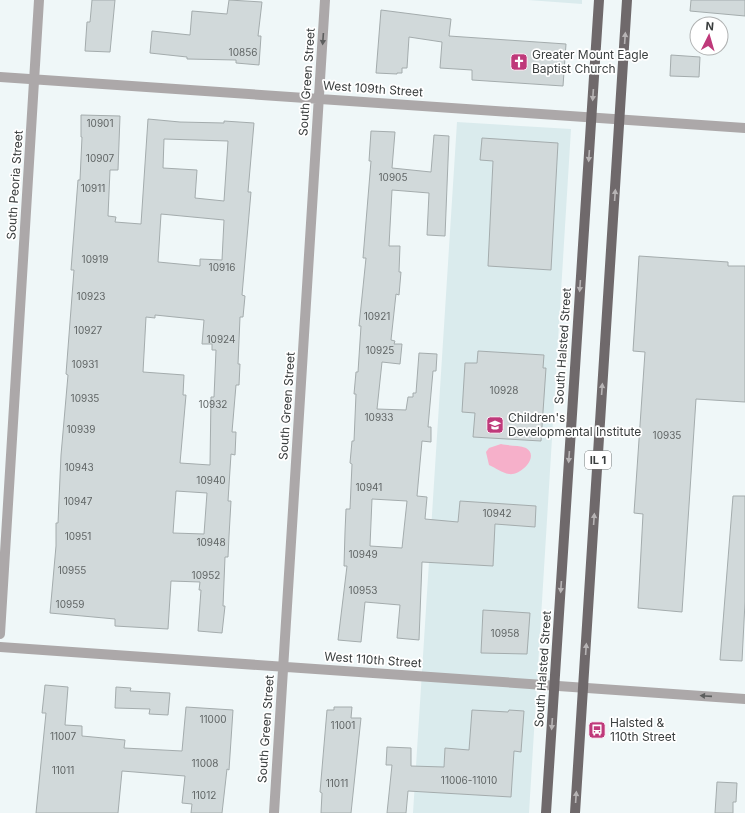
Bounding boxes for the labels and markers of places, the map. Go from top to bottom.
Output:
place label: Greater Mount Eagle Baptist Church [532,47,649,76]
church icon: Greater Mount Eagle Baptist Church [509,52,529,72]
place label: Children's Developmental Institute [508,410,641,439]
school or university icon: Children's Developmental Institute [485,415,505,435]
place label: Halsted & 110th Street [610,715,676,744]
bus stop icon: Halsted & 110th Street [587,720,607,740]

